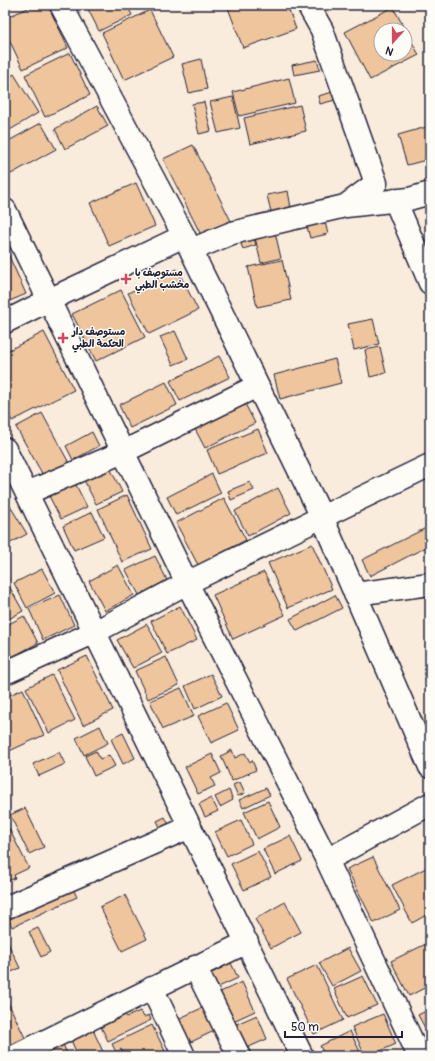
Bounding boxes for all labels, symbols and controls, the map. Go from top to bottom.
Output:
north arrow [373,22,413,62]
text: N [383,43,395,58]
place label: مستوصف با مخشب الطبي [135,267,190,294]
marker: مستوصف با مخشب الطبي [120,273,132,285]
place label: مستوصف دار الحكمة الطبي [71,326,125,353]
marker: مستوصف دار الحكمة الطبي [57,332,69,344]
scale bar [285,1013,402,1039]
text: 50 m [291,1020,319,1035]

